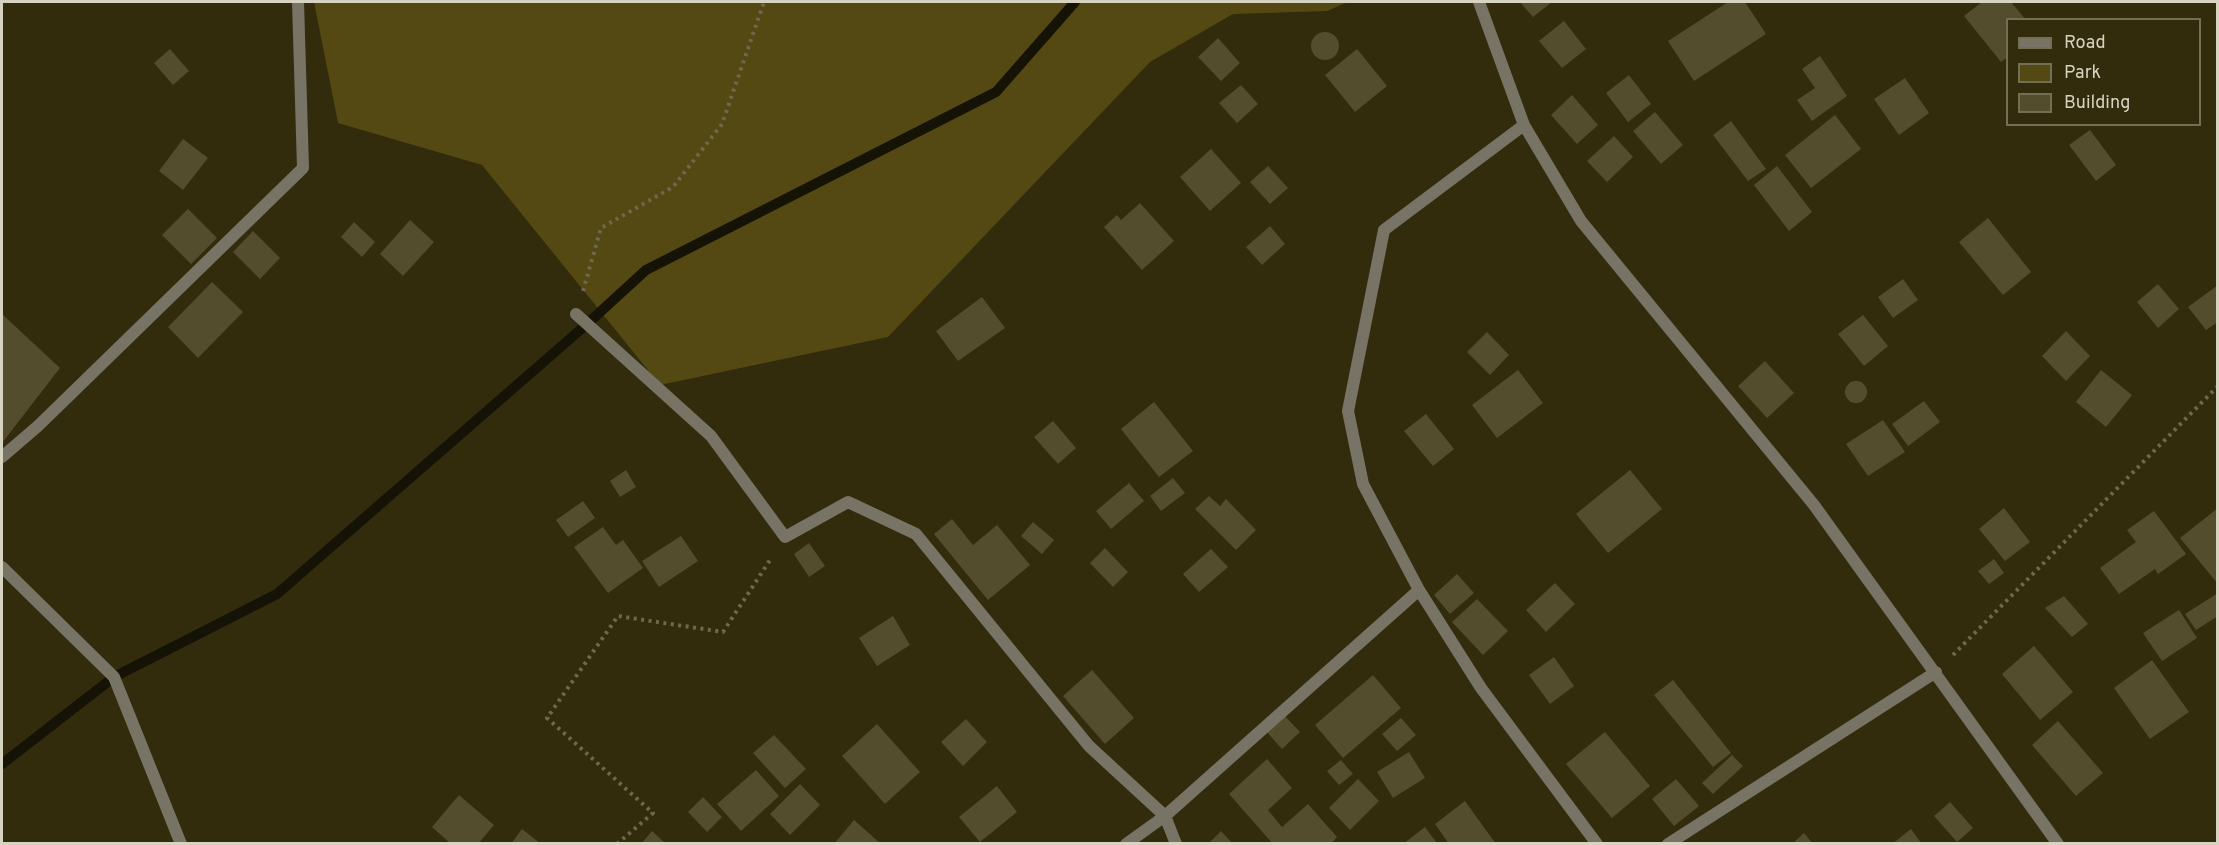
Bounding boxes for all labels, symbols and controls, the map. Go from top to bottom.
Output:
legend [2006,18,2201,126]
text: Road [2064,32,2106,55]
text: Park [2064,62,2101,85]
text: Building [2064,92,2130,115]

